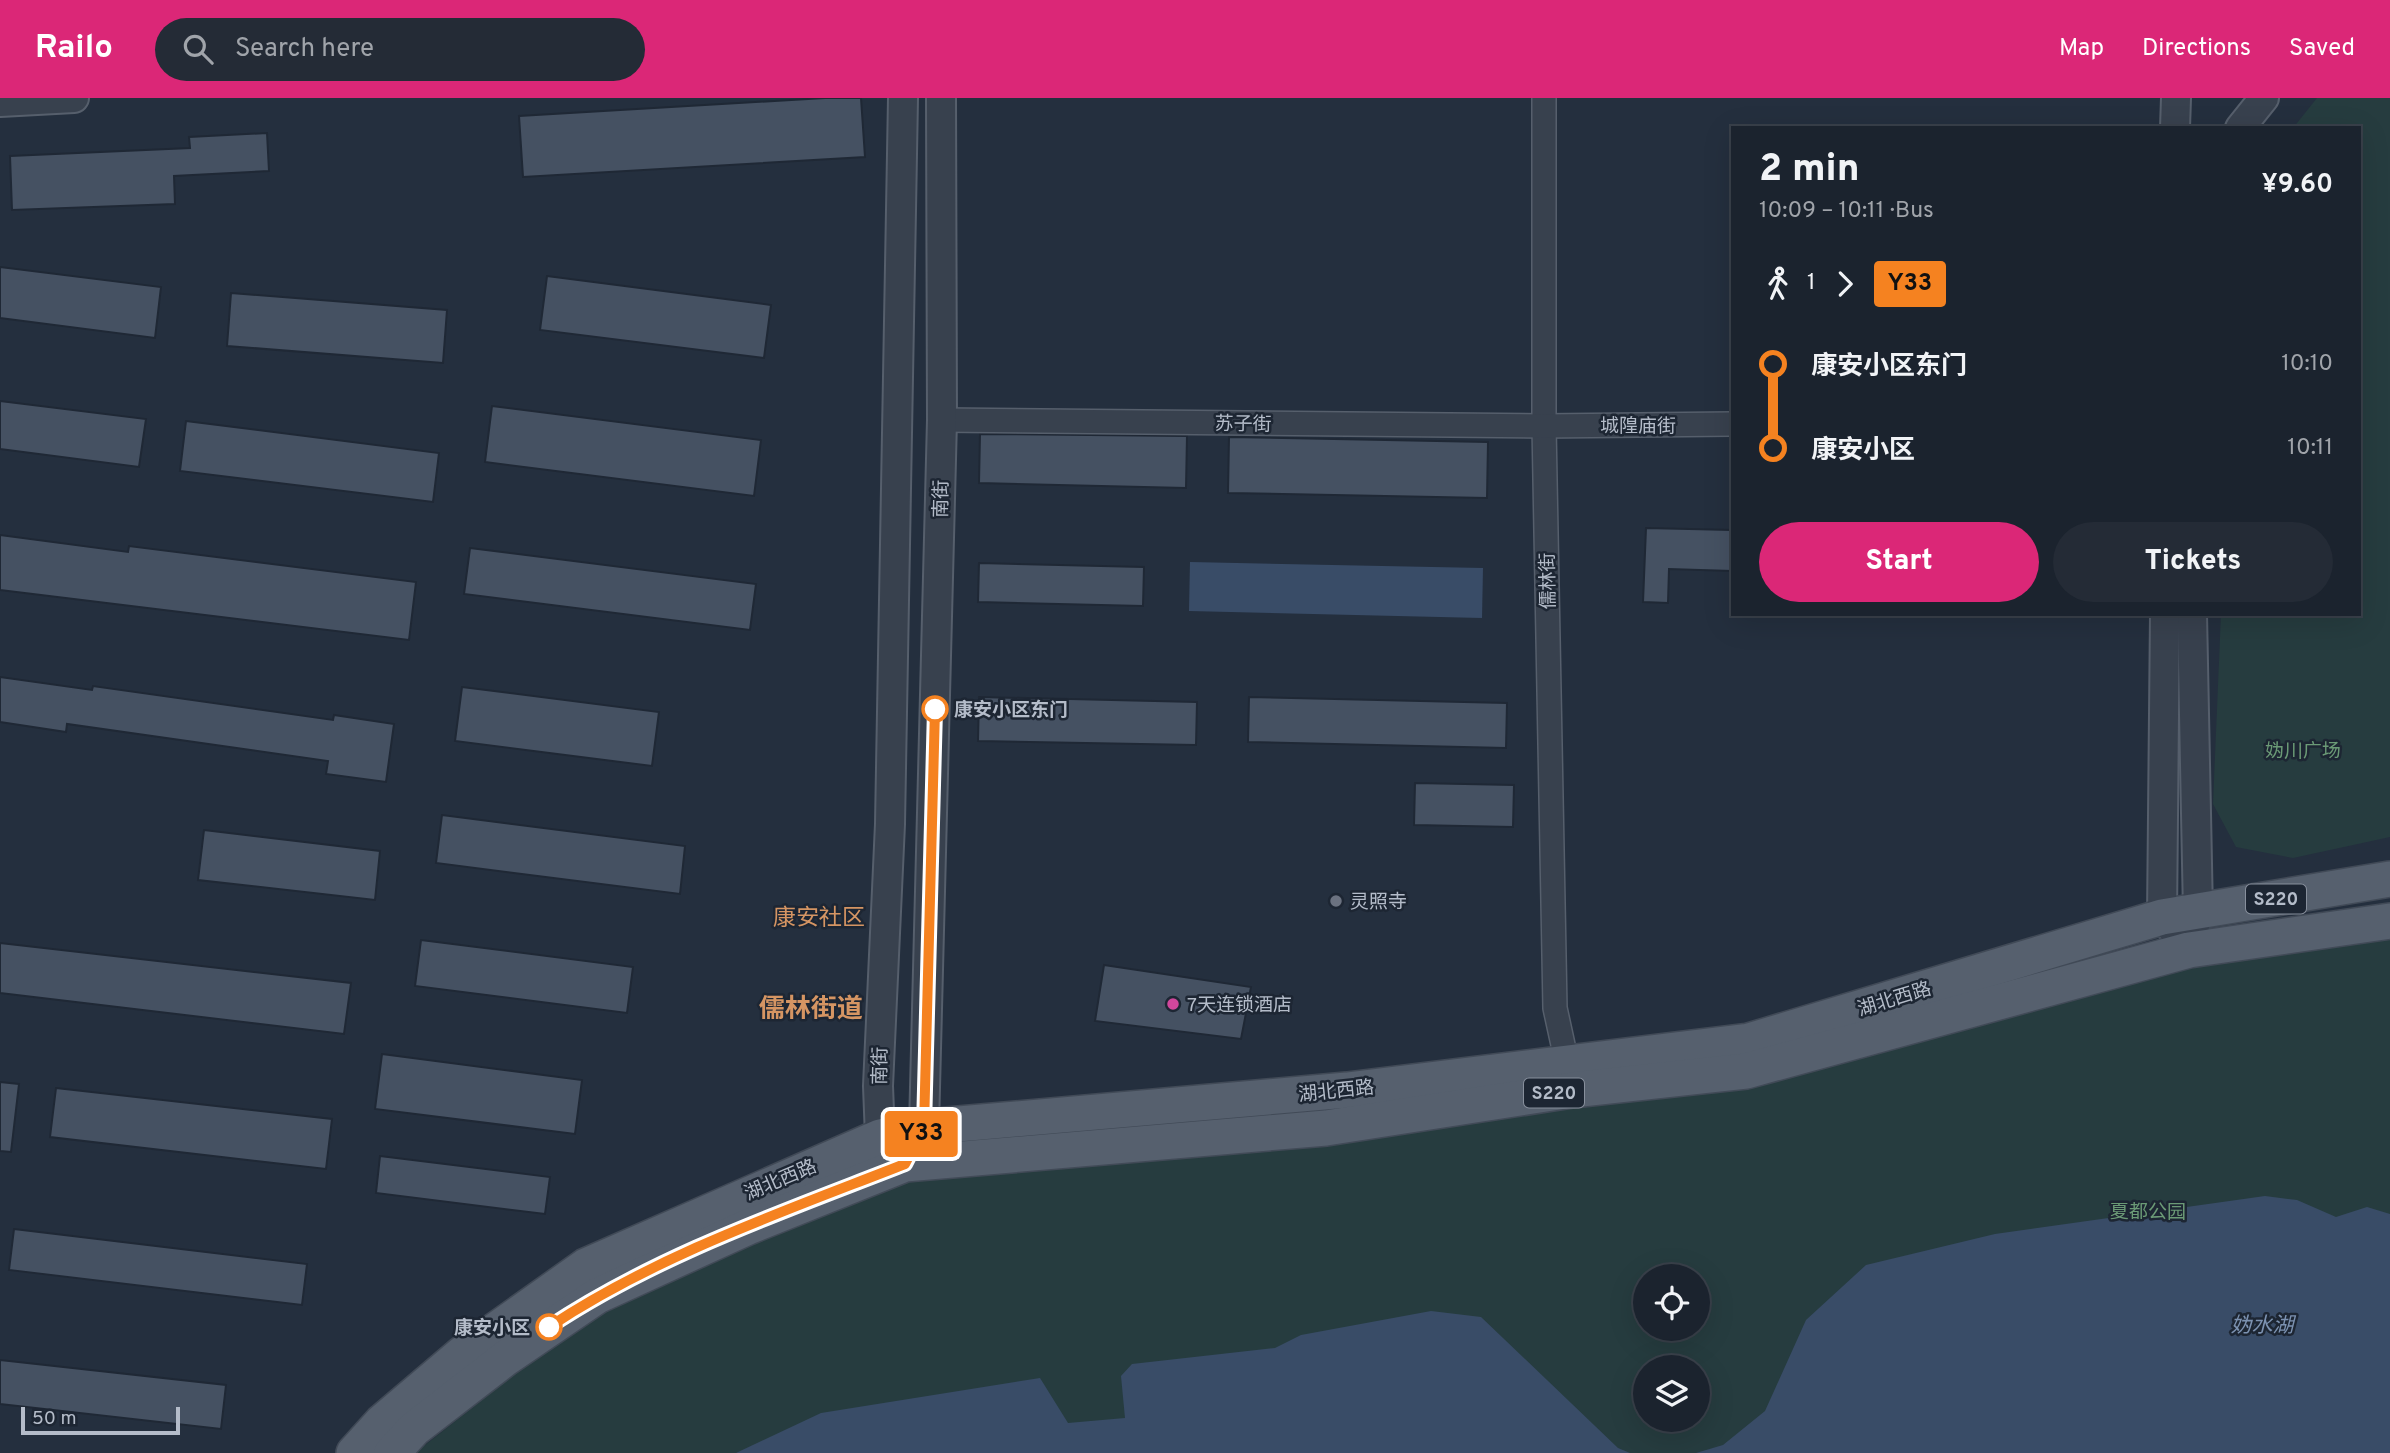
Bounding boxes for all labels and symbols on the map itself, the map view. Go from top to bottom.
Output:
street label: 苏子街 [1214,413,1272,437]
street label: 城隍庙街 [1600,415,1676,439]
street label: 南街 [930,480,954,518]
street label: 儒林街 [1537,552,1561,610]
marker: 康安小区东门 [922,696,948,722]
place label: 康安小区东门 [954,699,1068,723]
park label: 妫川广场 [2265,740,2341,764]
road number: S220 [2246,884,2306,914]
place label: 灵照寺 [1350,891,1407,915]
marker: 灵照寺 [1328,893,1344,909]
district label: 康安社区 [773,905,865,934]
street label: 湖北西路 [1855,977,1934,1023]
district label: 儒林街道 [759,994,863,1027]
place label: 7天连锁酒店 [1187,994,1292,1018]
marker: 7天连锁酒店 [1165,996,1181,1012]
street label: 南街 [869,1047,893,1085]
street label: 湖北西路 [1297,1076,1375,1108]
road number: S220 [1524,1078,1584,1108]
line badge: Y33 [881,1111,961,1157]
street label: 湖北西路 [741,1155,820,1207]
park label: 夏都公园 [2110,1201,2186,1225]
water label: 妫水湖 [2231,1313,2296,1340]
marker: 康安小区 [536,1314,562,1340]
place label: 康安小区 [454,1317,530,1341]
scale bar [21,1404,180,1436]

